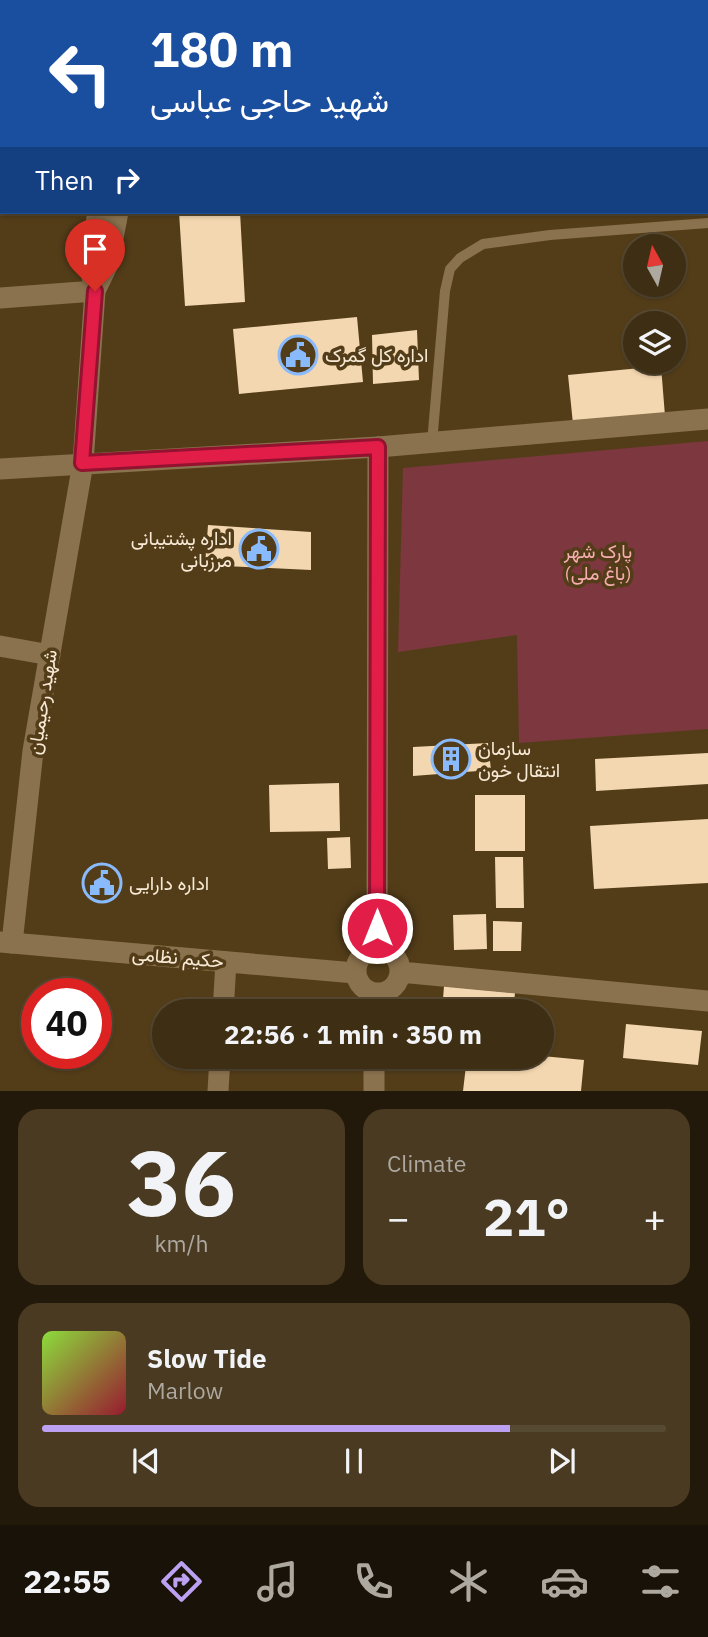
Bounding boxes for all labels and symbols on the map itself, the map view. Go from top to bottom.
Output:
pin [65,219,125,291]
north arrow [623,234,686,298]
public building icon: اداره کل گمرک [277,334,319,376]
place label: اداره کل گمرک [325,343,428,367]
place label: اداره پشتیبانی مرزبانی [131,526,232,572]
public building icon: اداره پشتیبانی مرزبانی [238,528,280,570]
park label: پارک شهر (باغ ملی) [563,539,632,586]
street label: شهید رحیمیان [22,648,62,756]
place label: سازمان انتقال خون [478,736,560,782]
building icon: سازمان انتقال خون [430,738,472,780]
public building icon: اداره دارایی [81,862,123,904]
place label: اداره دارایی [129,871,209,895]
position arrow [340,891,414,965]
street label: حکیم نظامی [131,941,225,974]
speed limit sign: 40 [21,978,112,1069]

